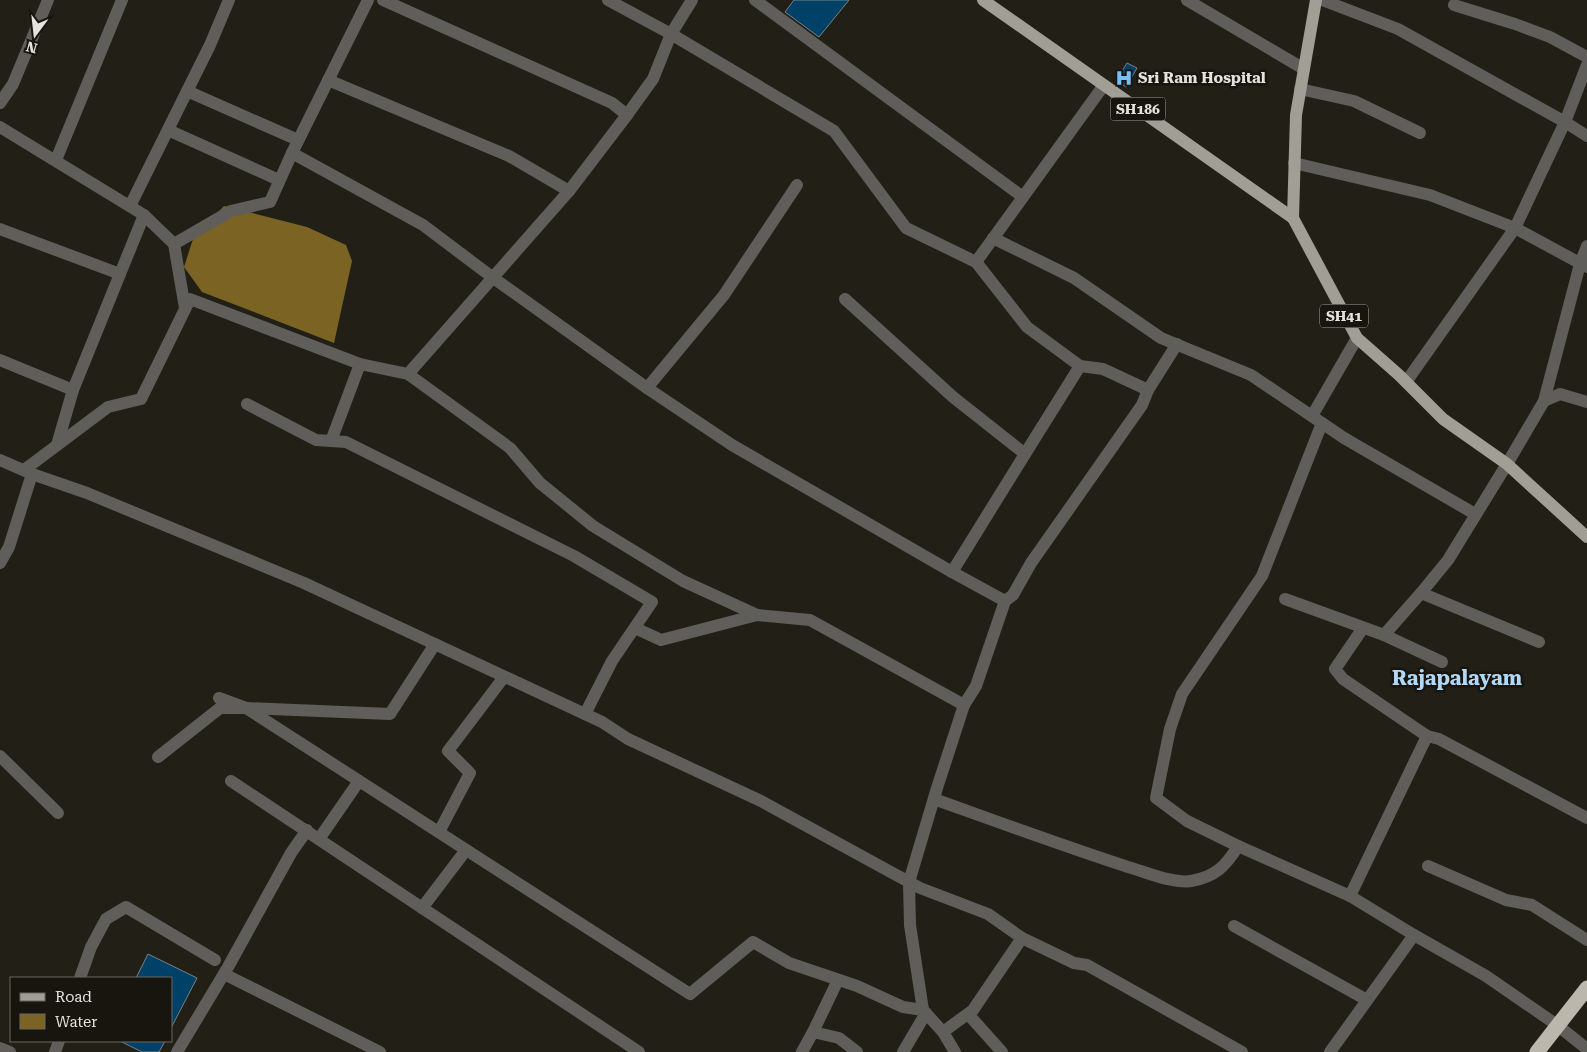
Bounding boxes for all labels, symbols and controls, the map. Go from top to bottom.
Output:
north arrow [10,10,60,60]
text: N [24,38,39,57]
hospital icon: Sri Ram Hospital [1114,68,1134,88]
place label: Sri Ram Hospital [1138,69,1266,87]
road number: SH186 [1110,98,1166,120]
road number: SH41 [1320,304,1368,328]
district label: Rajapalayam [1392,666,1522,690]
legend [10,977,172,1042]
text: Road [55,988,92,1006]
text: Water [55,1013,97,1031]

